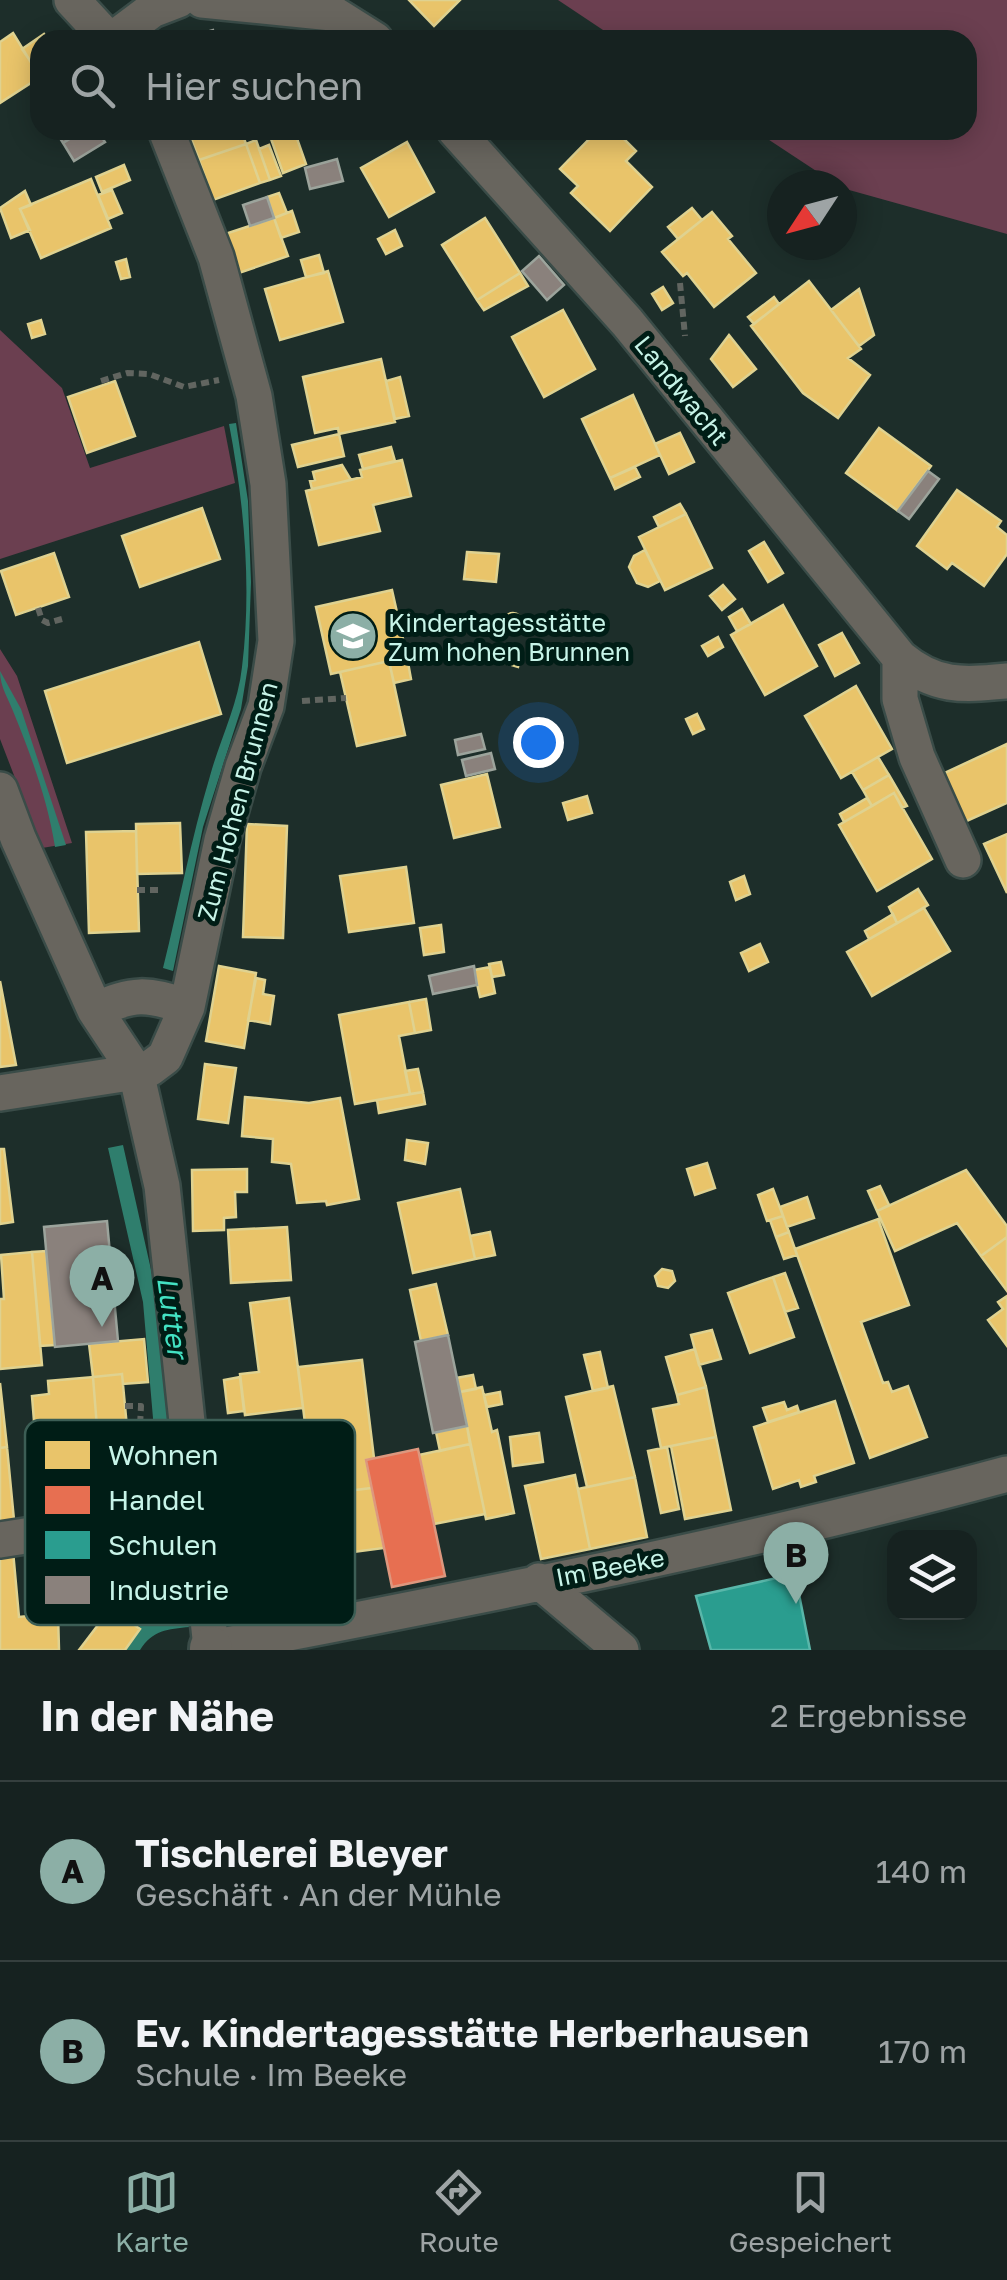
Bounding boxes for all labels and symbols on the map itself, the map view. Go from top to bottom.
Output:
north arrow [767,170,857,260]
street label: Landwacht [628,329,736,451]
place label: Kindertagesstätte Zum hohen Brunnen [388,607,630,667]
school or university icon: Kindertagesstätte Zum hohen Brunnen [327,610,379,662]
street label: Zum Hohen Brunnen [190,678,284,924]
your location [513,717,564,768]
pin: A [70,1244,134,1327]
water label: Lutter [151,1274,196,1364]
legend [25,1420,355,1625]
text: Wohnen [108,1438,218,1471]
text: Handel [108,1483,205,1516]
pin: B [764,1522,828,1604]
text: Schulen [108,1528,217,1561]
street label: Im Beeke [553,1541,667,1593]
text: Industrie [108,1573,229,1606]

